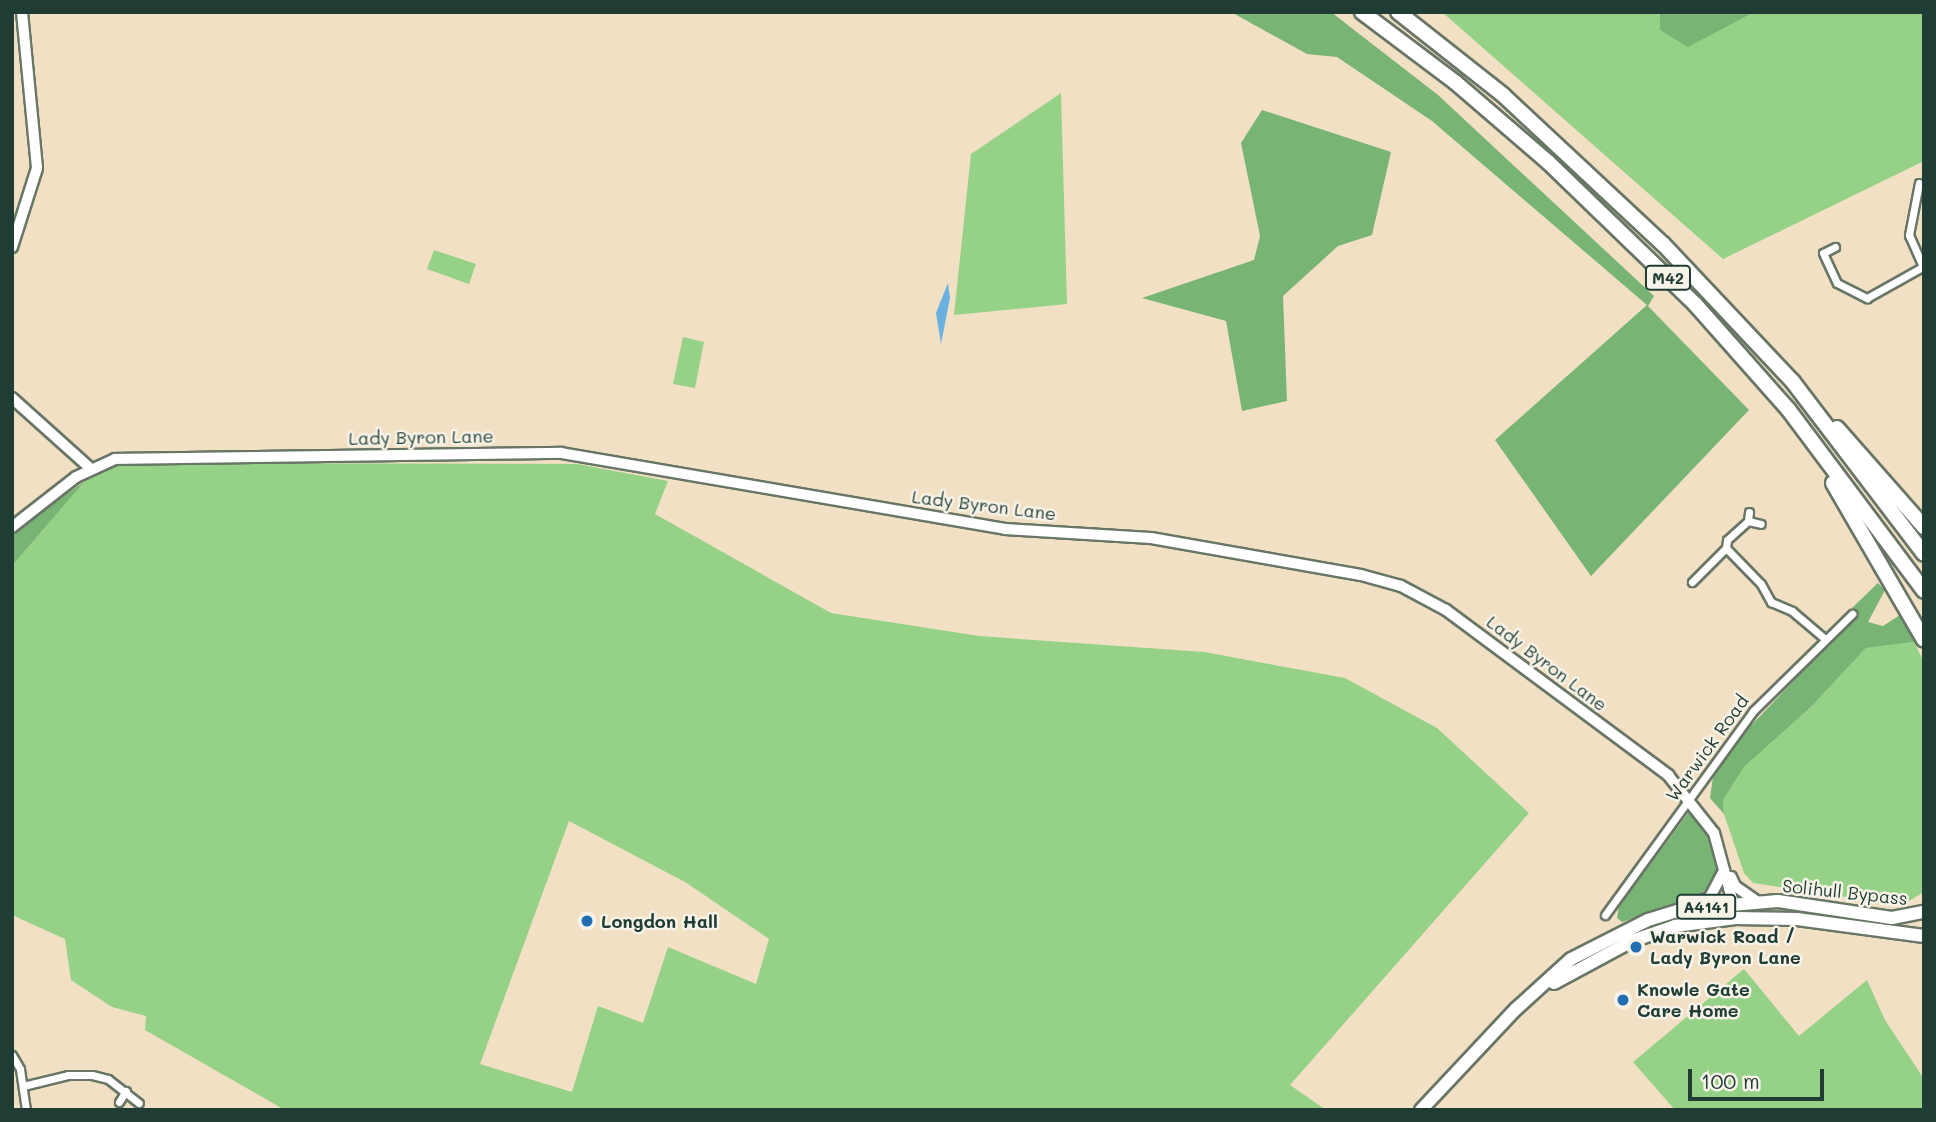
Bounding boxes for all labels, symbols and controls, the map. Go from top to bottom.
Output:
road number: M42 [1644,266,1692,290]
street label: Lady Byron Lane [348,425,494,449]
street label: Lady Byron Lane [911,485,1057,525]
street label: Lady Byron Lane [1483,611,1611,715]
street label: Warwick Road [1661,691,1753,805]
street label: Solihull Bypass [1781,875,1909,909]
road number: A4141 [1674,894,1738,920]
place label: Longdon Hall [601,910,718,932]
marker: Longdon Hall [579,913,595,929]
place label: Warwick Road / Lady Byron Lane [1650,926,1801,968]
marker: Warwick Road / Lady Byron Lane [1628,939,1644,955]
place label: Knowle Gate Care Home [1637,979,1750,1021]
marker: Knowle Gate Care Home [1615,992,1631,1008]
scale bar [1691,1056,1828,1100]
text: 100 m [1701,1067,1760,1094]

